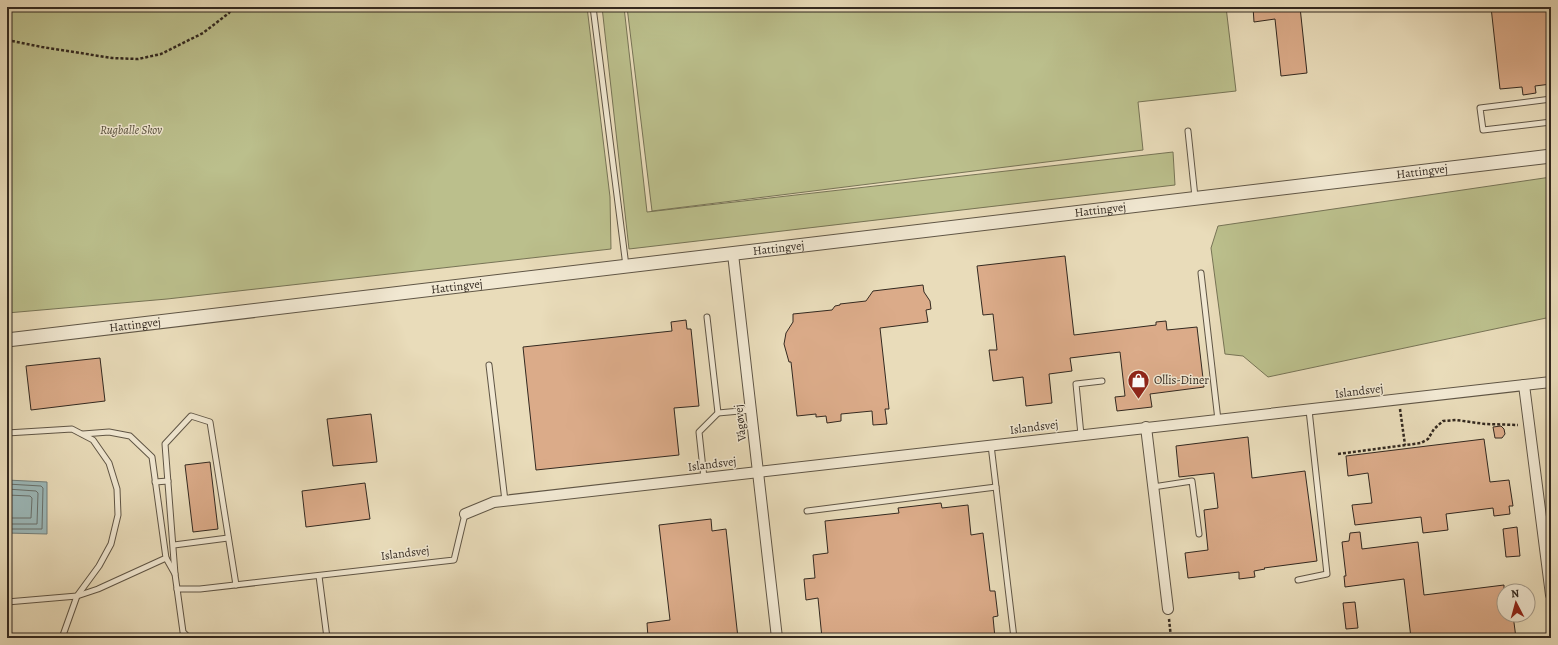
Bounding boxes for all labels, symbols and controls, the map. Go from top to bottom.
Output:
park label: Rugballe Skov [100,122,162,138]
street label: Hattingvej [1395,160,1449,182]
street label: Hattingvej [1074,199,1127,221]
street label: Hattingvej [752,237,805,259]
street label: Hattingvej [430,275,484,297]
street label: Hattingvej [108,314,162,336]
shop icon: Ollis-Diner [1125,367,1151,400]
place label: Ollis-Diner [1154,372,1209,388]
street label: Islandsvej [1334,380,1384,402]
street label: Vågøvej [730,404,750,443]
street label: Islandsvej [1009,416,1059,438]
street label: Islandsvej [687,453,737,475]
street label: Islandsvej [380,542,430,564]
north arrow [1496,583,1536,623]
text: N [1510,586,1520,601]

